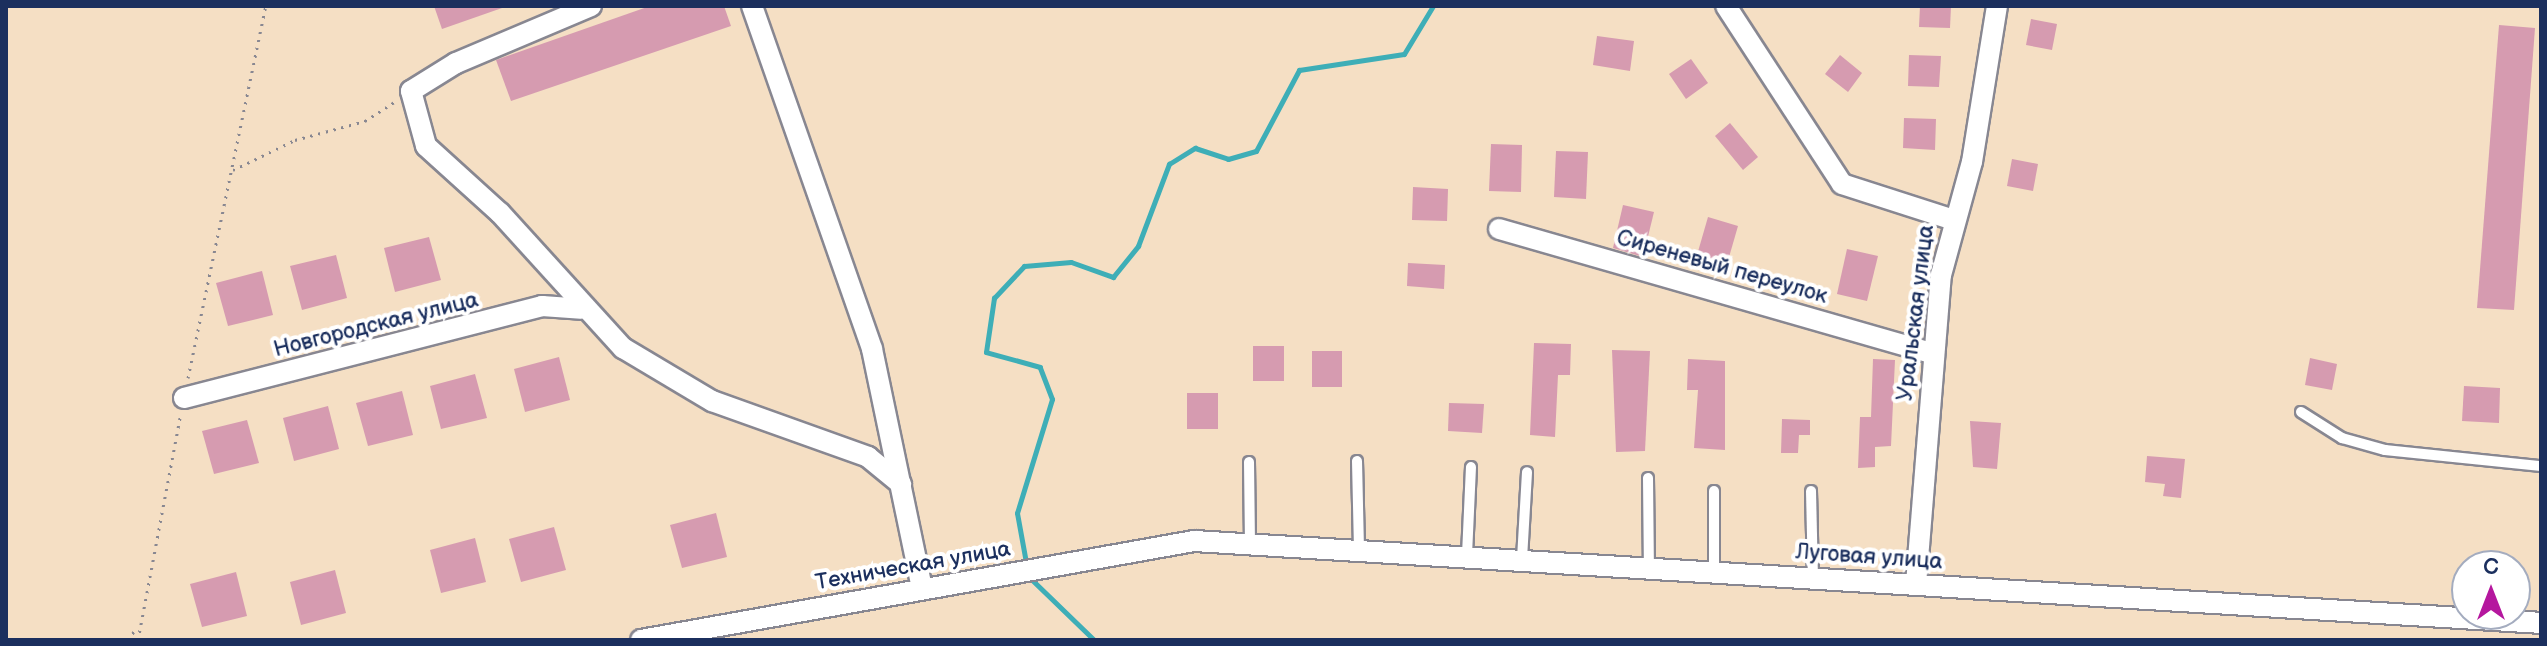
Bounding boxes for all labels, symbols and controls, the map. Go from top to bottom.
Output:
street label: Уральская улица [1892,223,1940,403]
street label: Сиреневый переулок [1614,224,1830,310]
street label: Новгородская улица [271,287,481,363]
street label: Техническая улица [813,536,1013,596]
street label: Луговая улица [1795,539,1943,575]
north arrow [2451,550,2531,630]
text: С [2483,554,2499,581]

